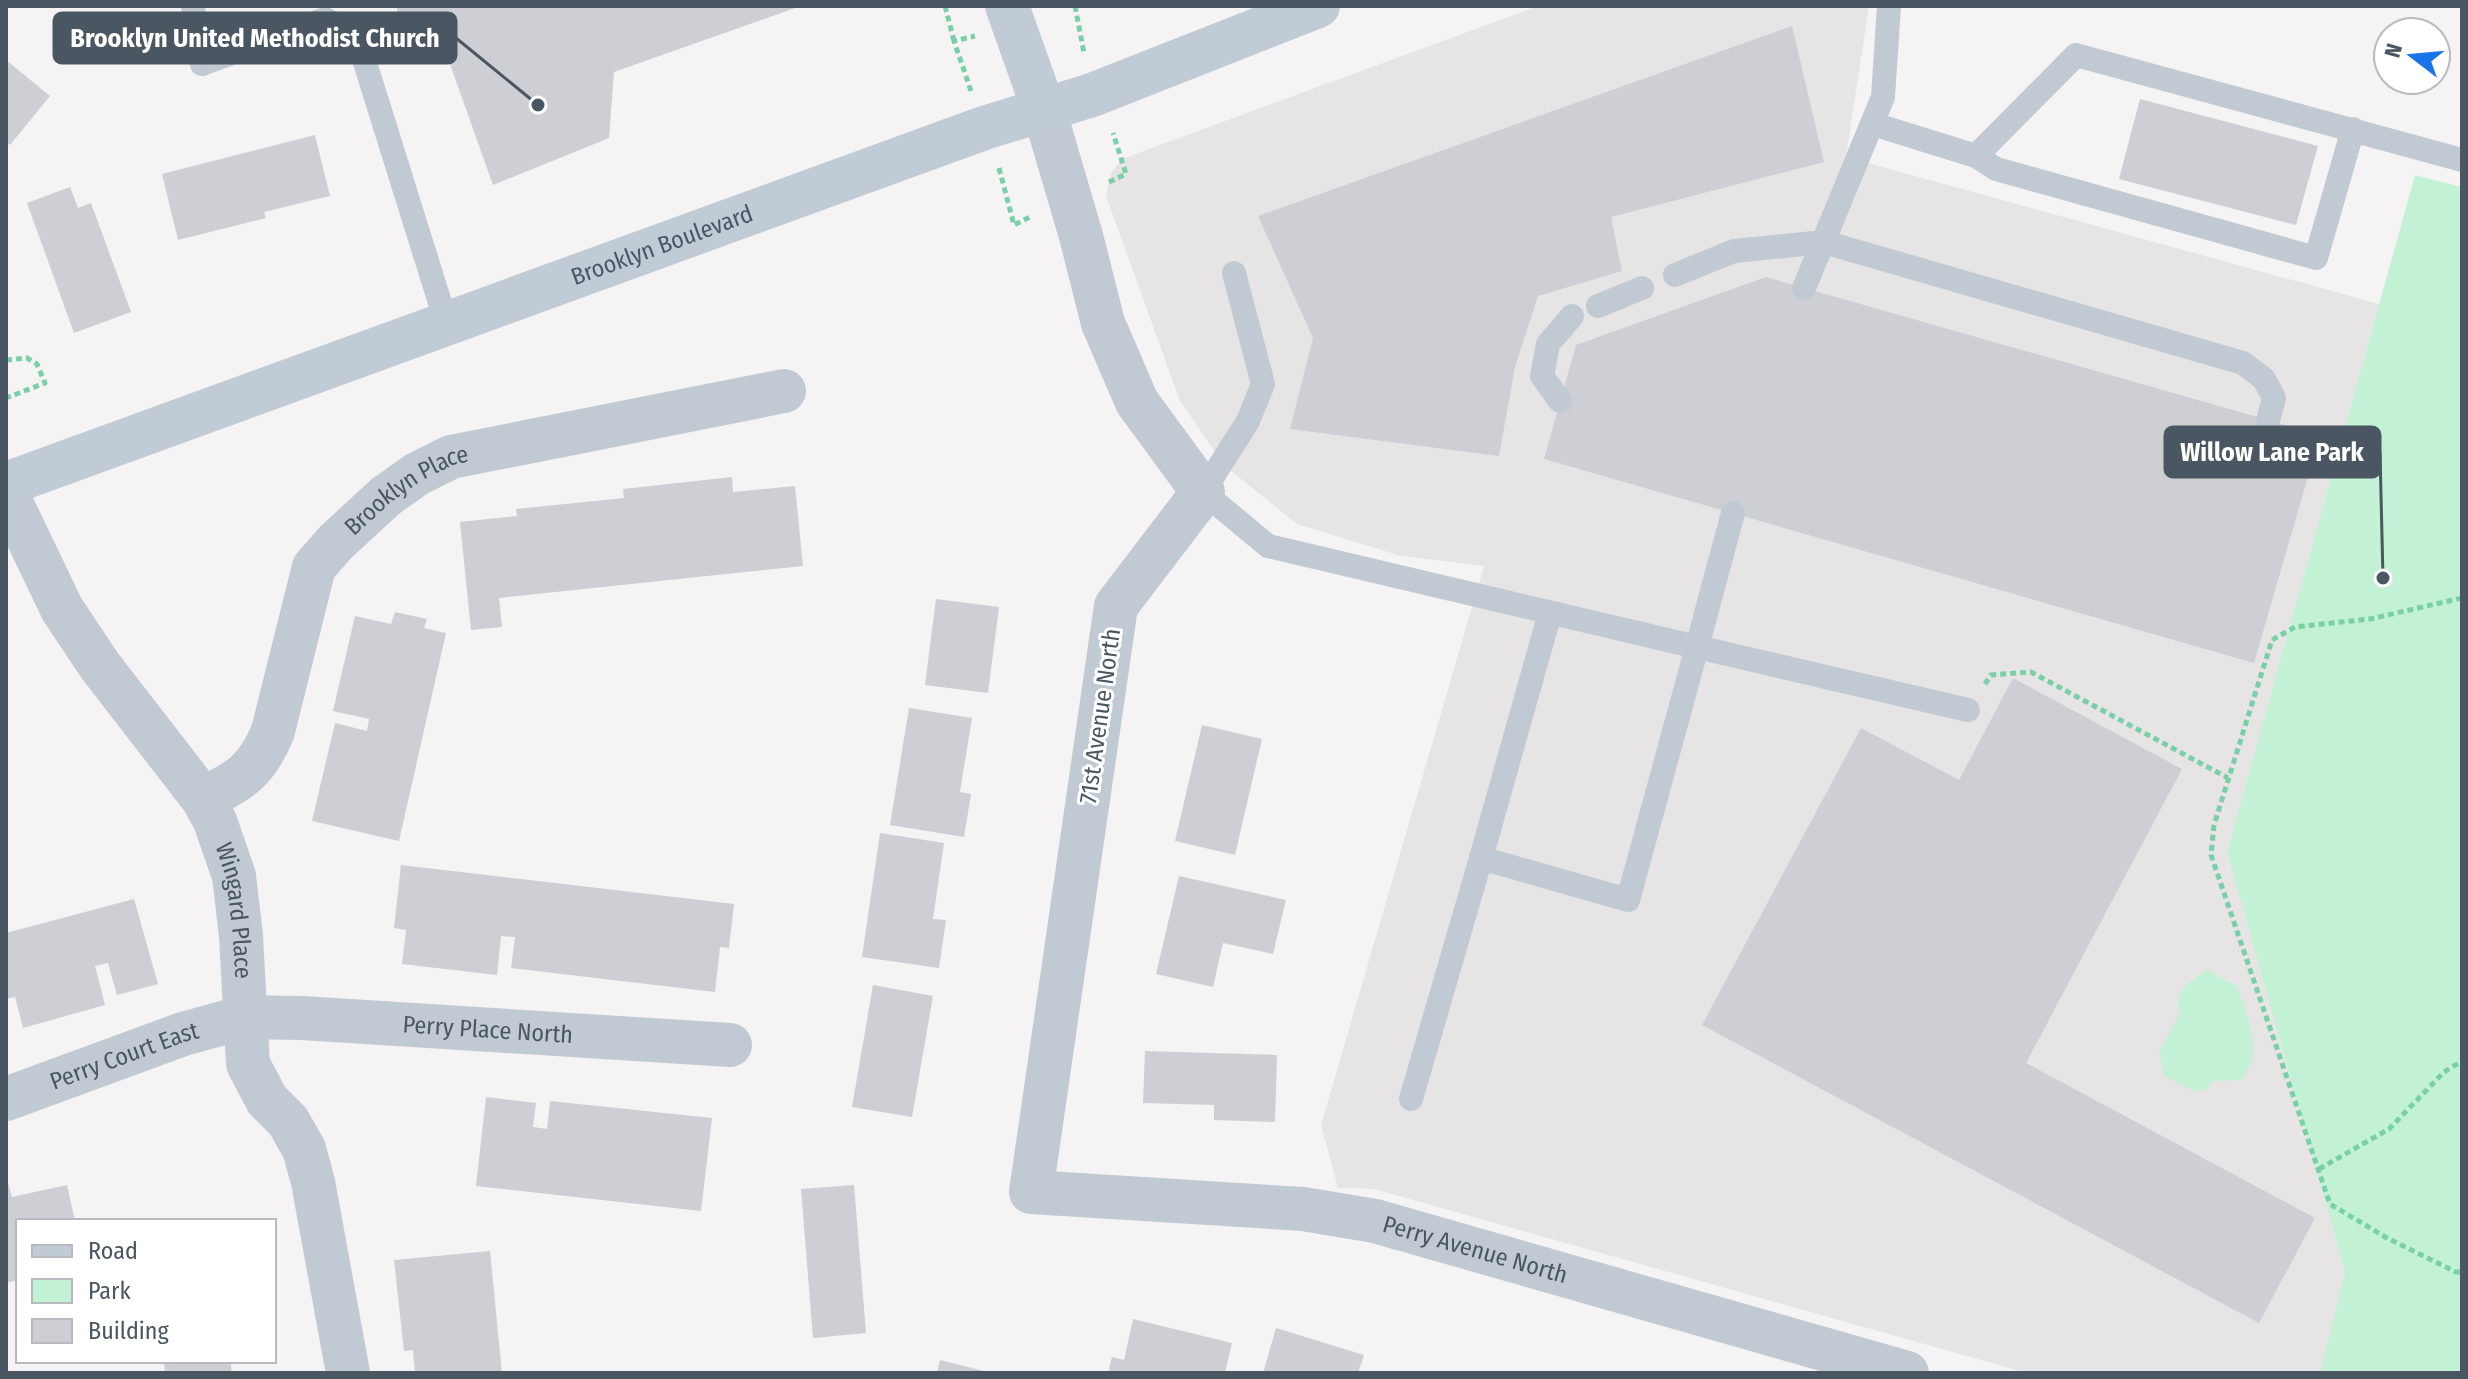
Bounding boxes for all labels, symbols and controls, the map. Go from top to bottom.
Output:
callout: Brooklyn United Methodist Church [54,13,456,63]
north arrow [2372,16,2452,96]
text: Brooklyn United Methodist Church [70,23,440,54]
text: N [2378,41,2408,61]
street label: Brooklyn Boulevard [567,199,757,291]
callout: Willow Lane Park [2165,427,2380,477]
text: Willow Lane Park [2180,437,2365,468]
street label: Brooklyn Place [339,440,470,541]
street label: 71st Avenue North [1074,627,1126,805]
street label: Wingard Place [210,839,257,979]
street label: Perry Place North [402,1010,574,1049]
street label: Perry Court East [46,1016,202,1096]
street label: Perry Avenue North [1380,1210,1571,1289]
legend [16,1219,276,1363]
text: Road [88,1237,138,1265]
text: Park [88,1277,131,1305]
text: Building [88,1317,170,1345]

